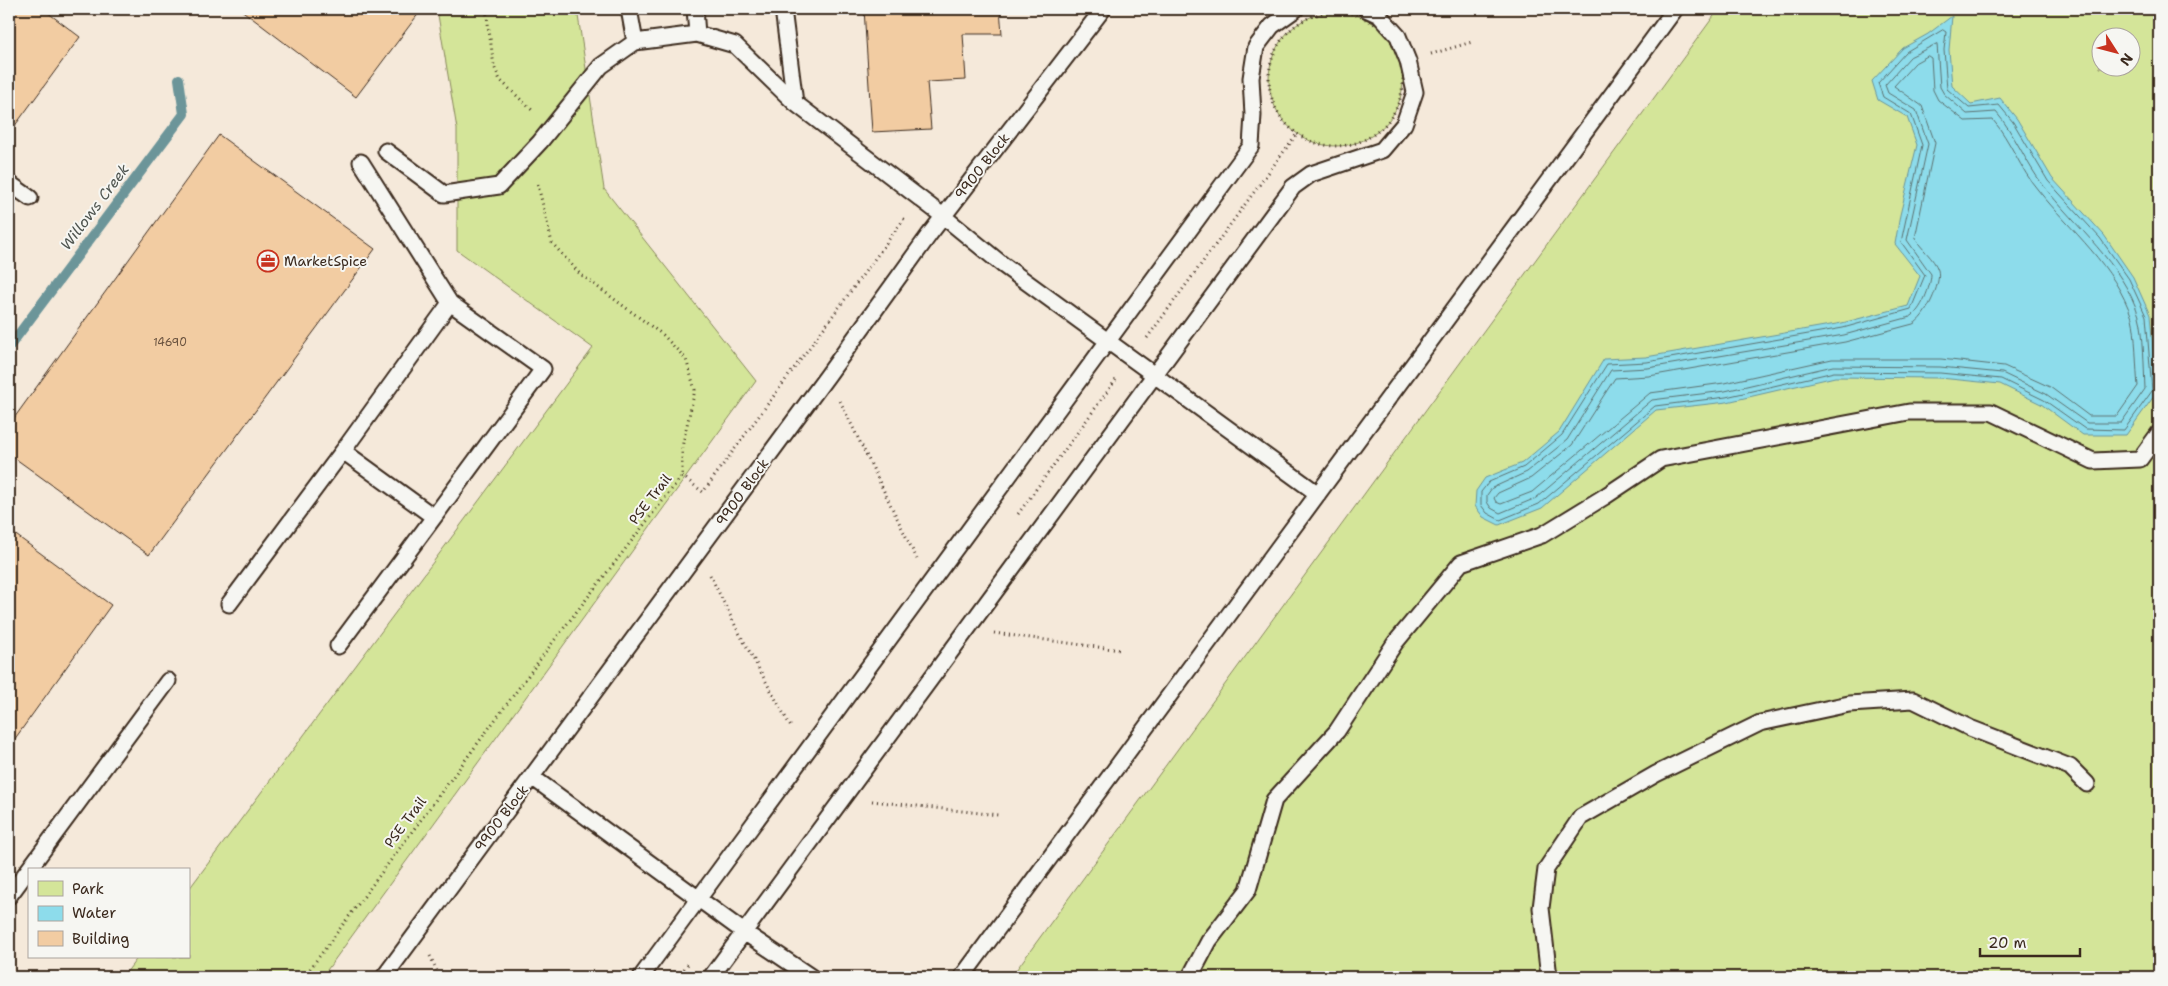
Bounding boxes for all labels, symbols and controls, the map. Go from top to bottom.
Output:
north arrow [2090,28,2140,78]
text: N [2116,50,2137,69]
street label: 9900 Block [951,129,1013,203]
water label: Willows Creek [56,159,134,254]
office icon: MarketSpice [256,249,280,273]
place label: MarketSpice [284,252,367,270]
house number: 14690 [153,335,187,350]
street label: 9900 Block [712,455,772,529]
street label: PSE Trail [625,469,676,528]
street label: 9900 Block [470,781,532,855]
street label: PSE Trail [380,792,430,851]
legend [28,868,190,958]
text: Park [72,879,104,899]
text: Water [72,903,116,923]
scale bar [1980,926,2080,958]
text: Building [72,929,129,949]
text: 20 m [1988,933,2027,953]

